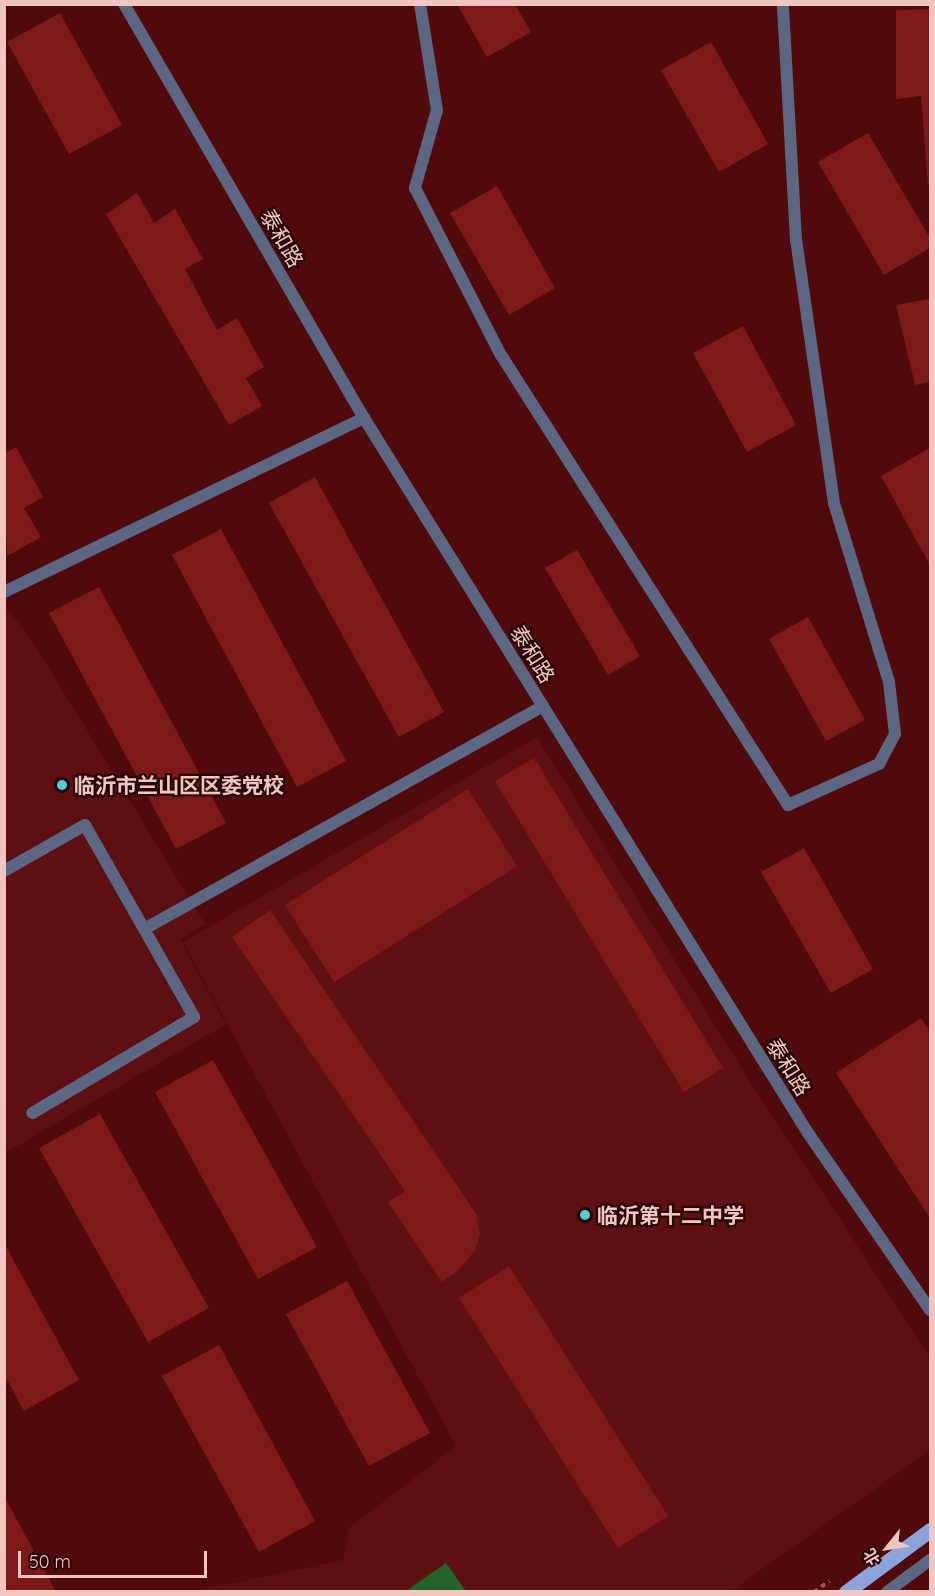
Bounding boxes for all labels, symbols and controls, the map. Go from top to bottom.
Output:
street label: 泰和路 [255,204,309,272]
street label: 泰和路 [506,621,560,687]
place label: 临沂市兰山区区委党校 [74,772,284,798]
marker: 临沂市兰山区区委党校 [55,778,69,792]
street label: 泰和路 [762,1034,816,1100]
place label: 临沂第十二中学 [597,1202,744,1228]
marker: 临沂第十二中学 [578,1208,592,1222]
north arrow [857,1518,917,1578]
scale bar [21,1539,210,1577]
text: 北 [859,1545,884,1569]
text: 50 m [29,1550,71,1573]

